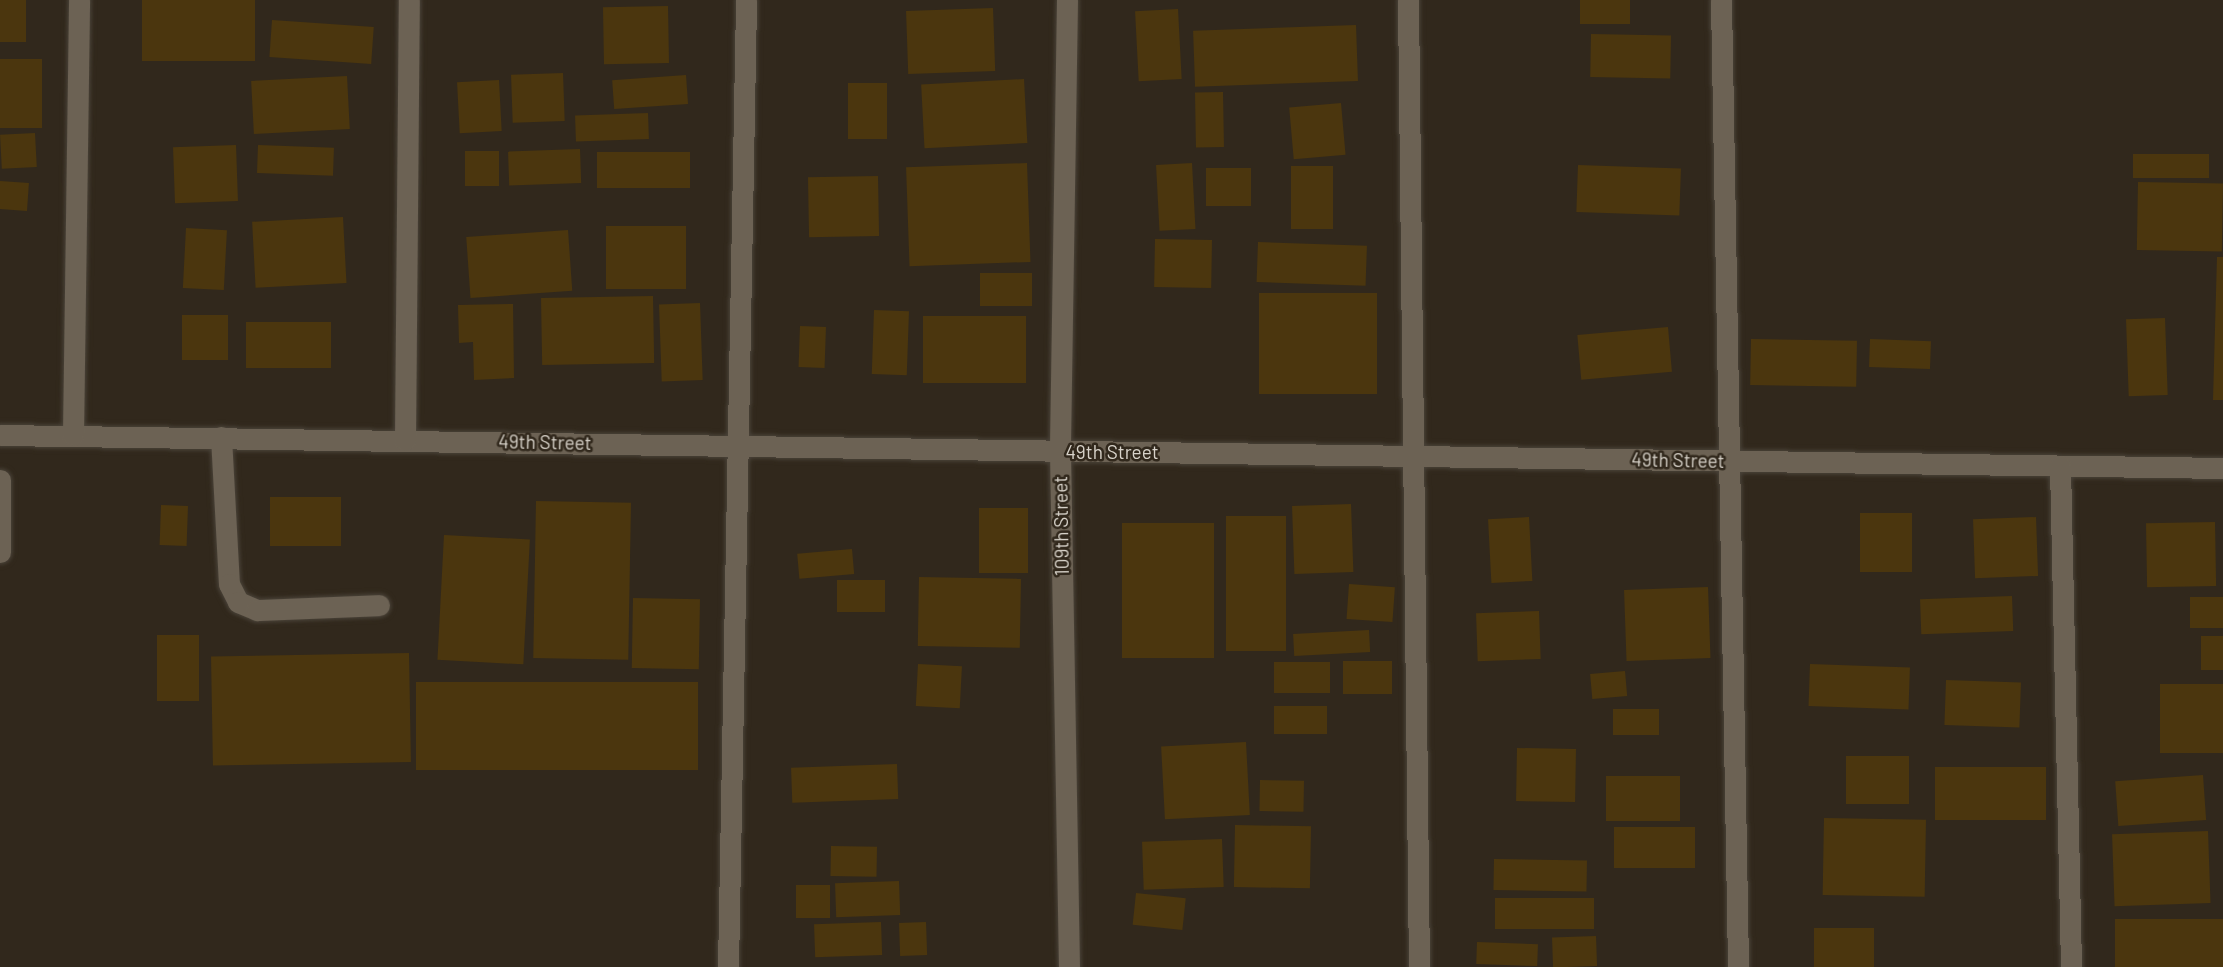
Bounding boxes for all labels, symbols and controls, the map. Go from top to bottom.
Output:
street label: 49th Street [498,430,592,454]
street label: 49th Street [1065,441,1159,463]
street label: 49th Street [1631,448,1725,472]
street label: 109th Street [1049,476,1073,576]

